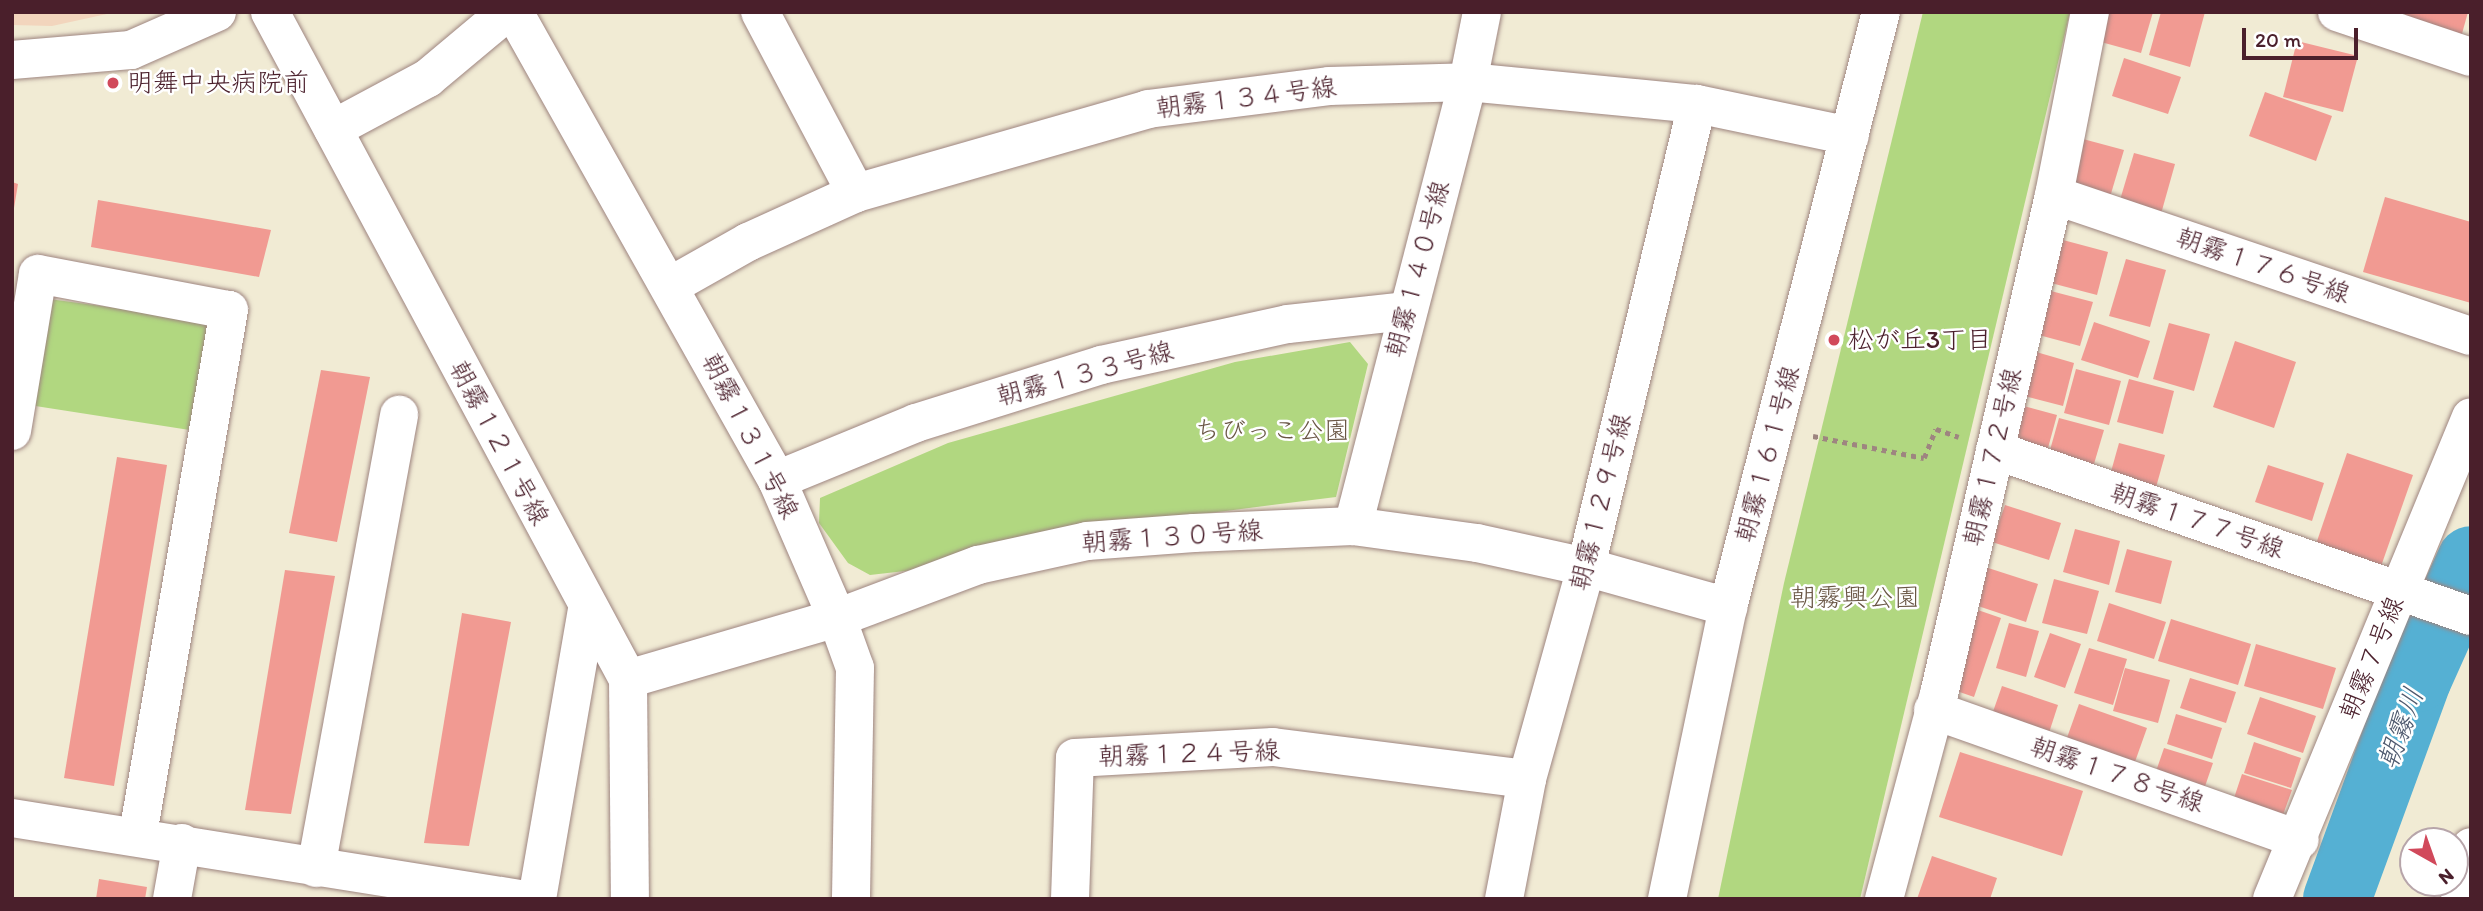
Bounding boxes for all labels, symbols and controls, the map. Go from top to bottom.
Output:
scale bar [2245,14,2360,58]
text: 20 m [2255,27,2301,52]
place label: 明舞中央病院前 [127,67,309,99]
street label: 朝霧１３４号線 [1154,71,1338,125]
marker: 明舞中央病院前 [105,75,121,91]
street label: 朝霧１４０号線 [1379,177,1457,361]
street label: 朝霧１７６号線 [2172,222,2354,310]
place label: 松が丘3丁目 [1848,324,1992,356]
marker: 松が丘3丁目 [1826,332,1842,348]
street label: 朝霧１３３号線 [993,335,1177,413]
street label: 朝霧１３１号線 [695,348,805,524]
street label: 朝霧１２１号線 [443,355,555,531]
street label: 朝霧１６１号線 [1729,362,1807,546]
street label: 朝霧１７２号線 [1957,365,2029,549]
street label: 朝霧１２９号線 [1564,410,1638,594]
park label: ちびっこ公園 [1194,415,1350,447]
street label: 朝霧１７７号線 [2106,477,2288,565]
street label: 朝霧１３０号線 [1080,515,1264,559]
park label: 朝霧興公園 [1790,582,1920,614]
street label: 朝霧７号線 [2333,592,2411,724]
water label: 朝霧川 [2370,683,2430,773]
street label: 朝霧１７８号線 [2026,731,2208,819]
street label: 朝霧１２４号線 [1098,735,1280,773]
north arrow [2399,827,2469,897]
text: N [2434,864,2459,890]

